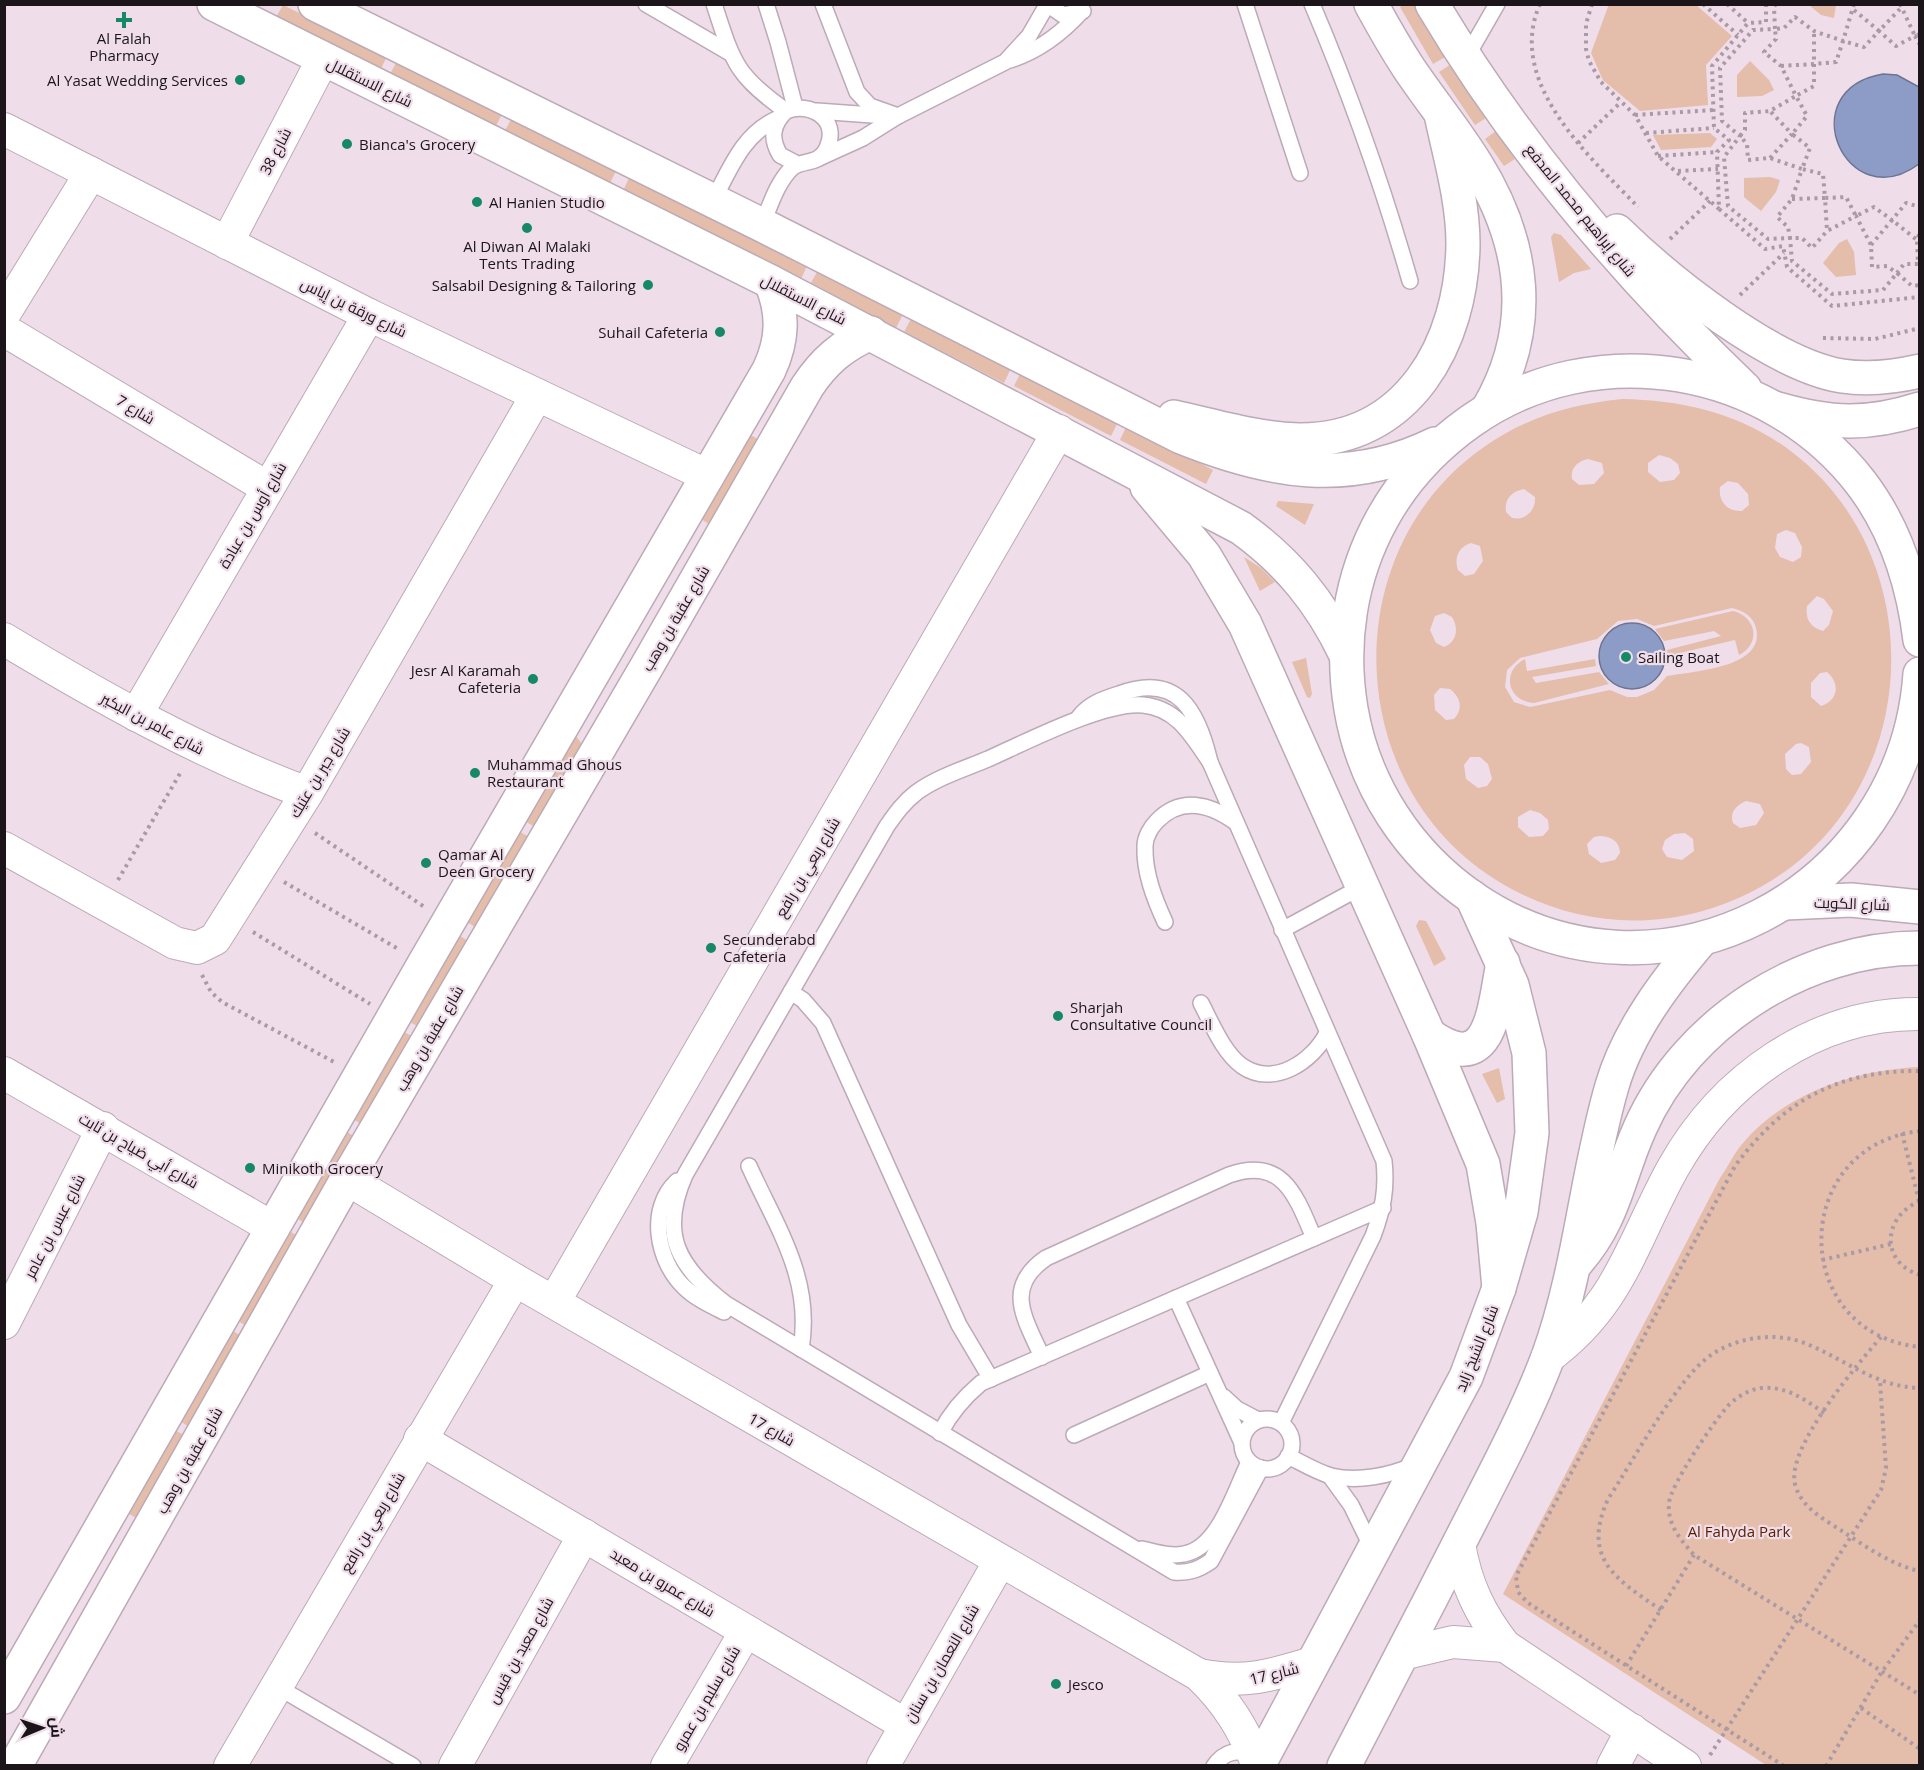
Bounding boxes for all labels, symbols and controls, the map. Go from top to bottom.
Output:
marker: Al Falah Pharmacy [117,13,131,27]
place label: Al Falah Pharmacy [89,28,159,65]
street label: شارع الاستقلال [323,53,416,113]
place label: Al Yasat Wedding Services [47,70,228,90]
marker: Al Yasat Wedding Services [233,73,247,87]
street label: شارع 38 [255,124,297,179]
place label: Bianca's Grocery [359,134,476,154]
marker: Bianca's Grocery [340,137,354,151]
street label: شارع إبراهيم محمد المدفع [1520,139,1641,282]
place label: Al Hanien Studio [489,192,605,212]
marker: Al Hanien Studio [470,195,484,209]
marker: Al Diwan Al Malaki Tents Trading [520,221,534,235]
place label: Al Diwan Al Malaki Tents Trading [463,236,591,273]
street label: شارع الاستقلال [757,269,850,331]
street label: شارع ورقة بن إياس [297,273,410,343]
place label: Salsabil Designing & Tailoring [432,275,636,295]
marker: Salsabil Designing & Tailoring [641,278,655,292]
place label: Suhail Cafeteria [598,322,708,342]
marker: Suhail Cafeteria [713,325,727,339]
street label: شارع 7 [112,390,159,430]
street label: شارع أوس بن عبادة [214,458,292,573]
street label: شارع عقبة بن وهب [637,561,715,676]
place label: Sailing Boat [1638,647,1720,667]
marker: Sailing Boat [1619,650,1633,664]
place label: Jesr Al Karamah Cafeteria [409,660,521,697]
marker: Jesr Al Karamah Cafeteria [526,672,540,686]
street label: شارع عامر بن البكير [96,687,208,760]
street label: شارع جبر بن عتيك [284,723,356,822]
place label: Muhammad Ghous Restaurant [487,754,622,791]
marker: Muhammad Ghous Restaurant [468,766,482,780]
street label: شارع ربعي بن رافع [770,813,846,922]
place label: Qamar Al Deen Grocery [438,844,535,881]
marker: Qamar Al Deen Grocery [419,856,433,870]
street label: شارع الكويت [1814,892,1890,916]
place label: Secunderabd Cafeteria [723,929,816,966]
marker: Secunderabd Cafeteria [704,941,718,955]
street label: شارع عقبة بن وهب [391,981,469,1096]
place label: Sharjah Consultative Council [1070,997,1212,1034]
marker: Sharjah Consultative Council [1051,1009,1065,1023]
street label: شارع أبي ضياح بن ثابت [74,1108,202,1195]
place label: Minikoth Grocery [262,1158,383,1178]
marker: Minikoth Grocery [243,1161,257,1175]
street label: شارع عبس بن عامر [19,1170,91,1283]
street label: شارع الشيخ زايد [1450,1302,1504,1395]
street label: شارع عقبة بن وهب [151,1403,228,1518]
street label: شارع 17 [744,1408,799,1452]
street label: شارع ربعي بن رافع [335,1468,411,1577]
park label: Al Fahyda Park [1688,1521,1790,1541]
street label: شارع عمرو بن معبد [606,1543,719,1623]
street label: شارع معبد بن قيس [482,1593,559,1708]
street label: شارع النعمان بن سنان [899,1600,985,1727]
street label: شارع سليم بن عمرو [668,1642,746,1755]
street label: شارع 17 [1247,1657,1301,1691]
place label: Jesco [1066,1674,1104,1694]
marker: Jesco [1049,1677,1063,1691]
north arrow [12,1698,72,1758]
text: ش [46,1717,68,1738]

